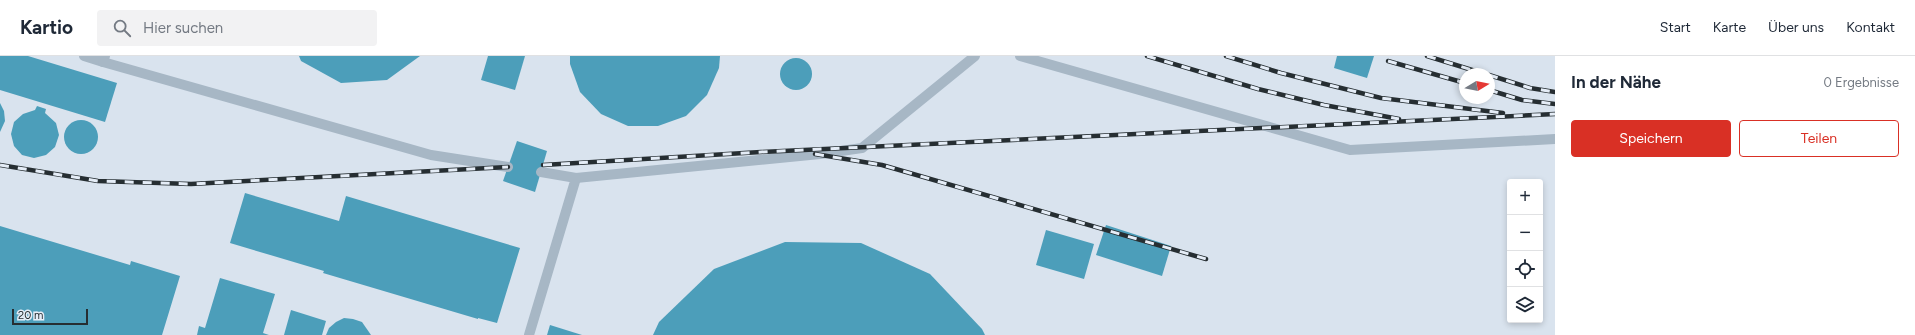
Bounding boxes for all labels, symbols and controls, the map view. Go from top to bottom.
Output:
search box [97,10,377,46]
text: Kartio [20,16,73,39]
icon: search [111,17,133,39]
text: Hier suchen [143,19,223,37]
text: Start [1660,19,1691,36]
text: Karte [1713,19,1746,36]
text: Über uns [1768,19,1824,36]
text: Kontakt [1846,19,1895,36]
north arrow [1459,68,1495,104]
text: In der Nähe [1571,72,1661,92]
text: 0 Ergebnisse [1824,75,1899,90]
button: Speichern [1571,120,1731,157]
button: Teilen [1739,120,1899,157]
map controls [1507,179,1543,323]
button: + [1507,179,1543,215]
button: − [1507,215,1543,251]
button: locate [1507,251,1543,287]
button: layers [1507,287,1543,323]
scale bar [12,307,88,326]
text: 20 m [18,309,43,322]

